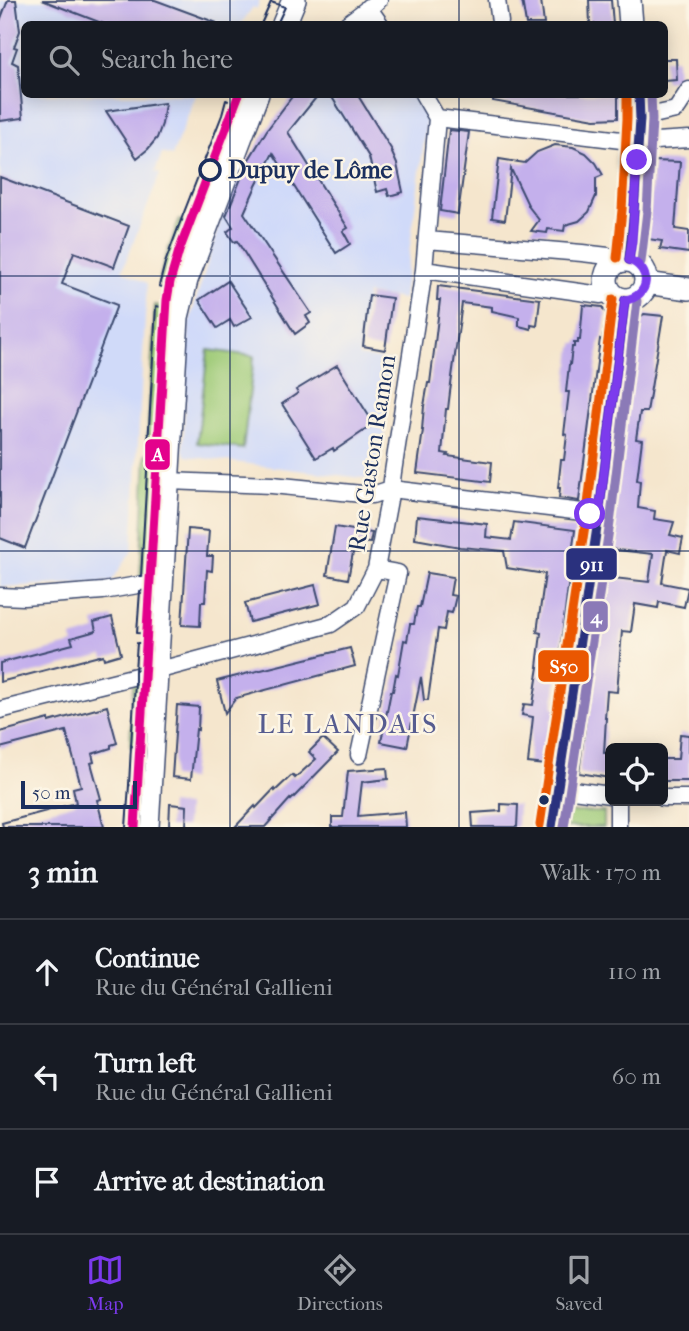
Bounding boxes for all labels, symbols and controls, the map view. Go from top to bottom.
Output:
search box [21,21,668,98]
icon: search [45,41,83,79]
text: Search here [101,44,233,75]
route end [621,144,652,175]
place label: Dupuy de Lôme [228,156,393,184]
marker: Dupuy de Lôme [199,159,221,181]
street label: Rue Gaston Ramon [343,353,401,553]
line badge: A [144,438,171,471]
text: A [151,444,165,466]
route start [574,498,605,529]
line badge: 911 [565,547,618,581]
text: 911 [579,554,604,576]
line badge: 4 [582,600,609,633]
text: 4 [589,606,602,628]
line badge: S50 [537,649,590,683]
text: S50 [550,656,578,678]
district label: LE LANDAIS [258,707,438,740]
map controls [605,743,668,806]
button: locate [605,743,668,806]
scale bar [21,778,136,810]
text: 50 m [32,782,71,804]
unlabelled marker [537,793,551,807]
text: 3 min [28,855,98,890]
text: Walk · 170 m [541,859,661,886]
text: Continue [95,943,200,974]
icon: ahead [28,953,66,991]
text: 110 m [608,958,661,985]
text: Rue du Général Gallieni [95,974,333,1001]
text: Turn left [95,1048,196,1079]
icon: left [28,1058,66,1096]
text: 60 m [612,1063,661,1090]
text: Rue du Général Gallieni [95,1079,333,1106]
icon: arrive [28,1163,66,1201]
text: Arrive at destination [95,1166,325,1197]
tab: Map [86,1251,124,1315]
tab: Directions [297,1251,383,1315]
tab: Saved [555,1251,603,1315]

